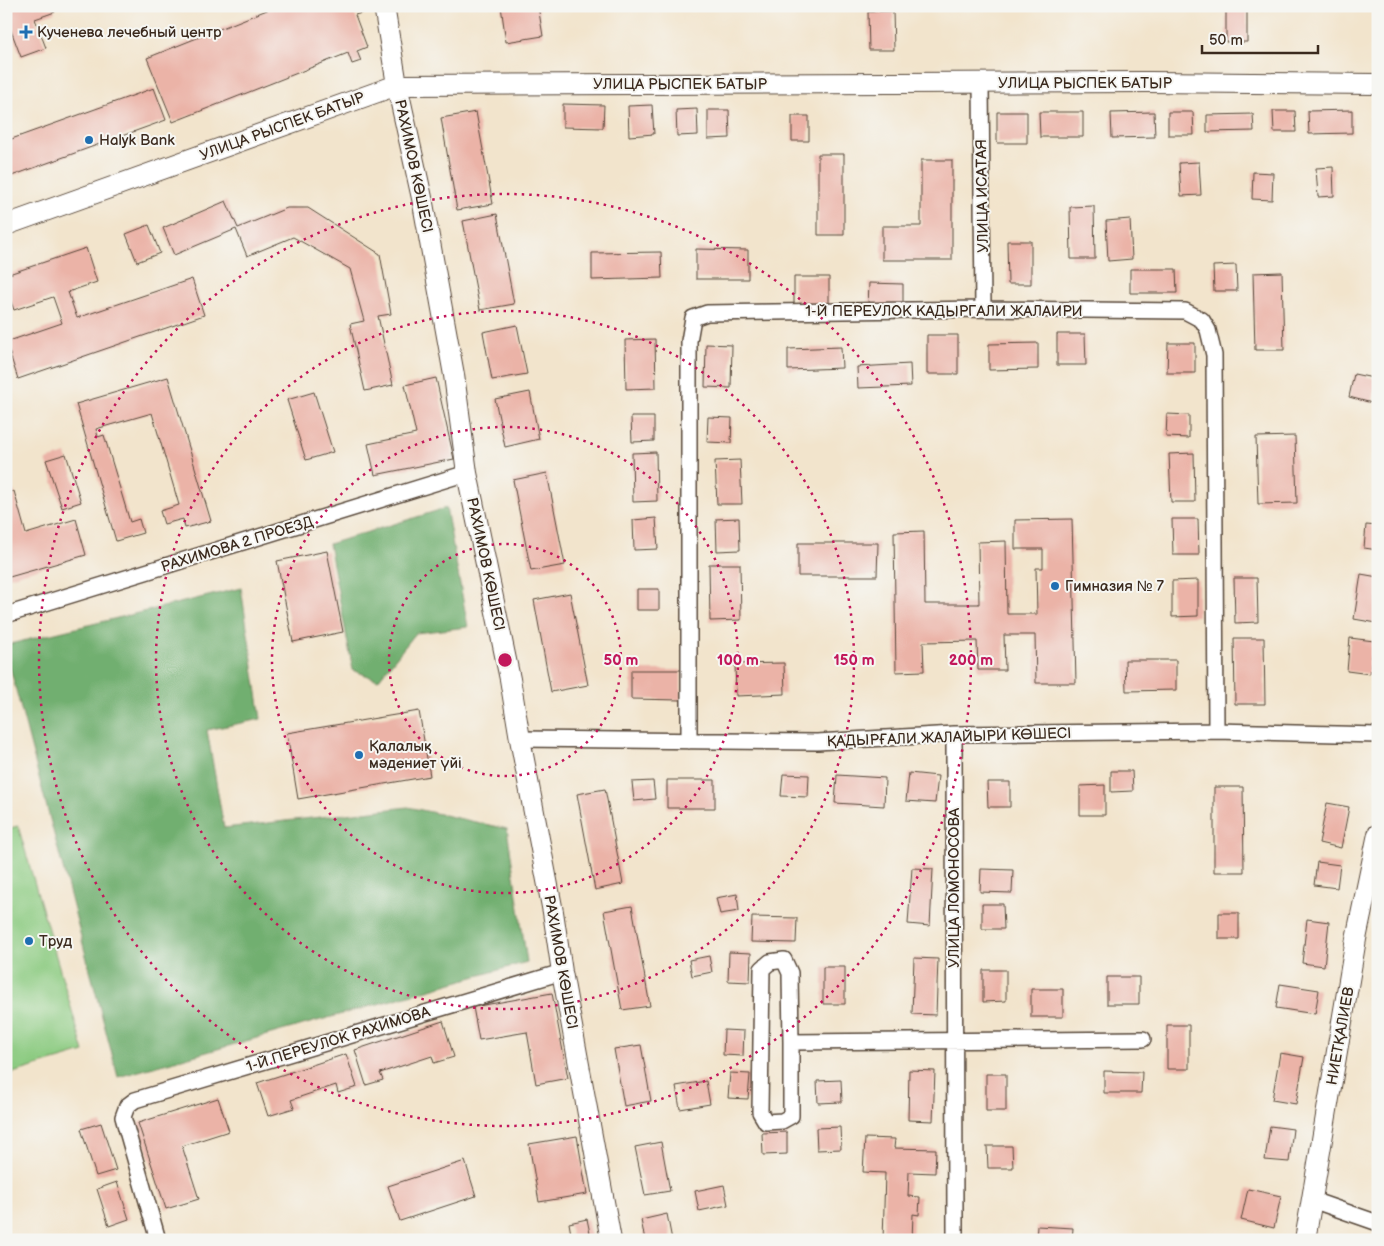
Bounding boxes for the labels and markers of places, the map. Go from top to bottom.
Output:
place label: Кученева лечебный центр [37,23,222,42]
marker: Кученева лечебный центр [19,25,33,39]
place label: Halyk Bank [99,131,175,150]
marker: Halyk Bank [83,134,95,146]
place label: Гимназия № 7 [1065,577,1165,596]
marker: Гимназия № 7 [1049,580,1061,592]
centre of rings [496,651,514,669]
place label: Қалалық мәдениет үйі [369,737,462,773]
marker: Қалалық мәдениет үйі [353,749,365,761]
place label: Труд [39,932,72,951]
marker: Труд [23,935,35,947]

